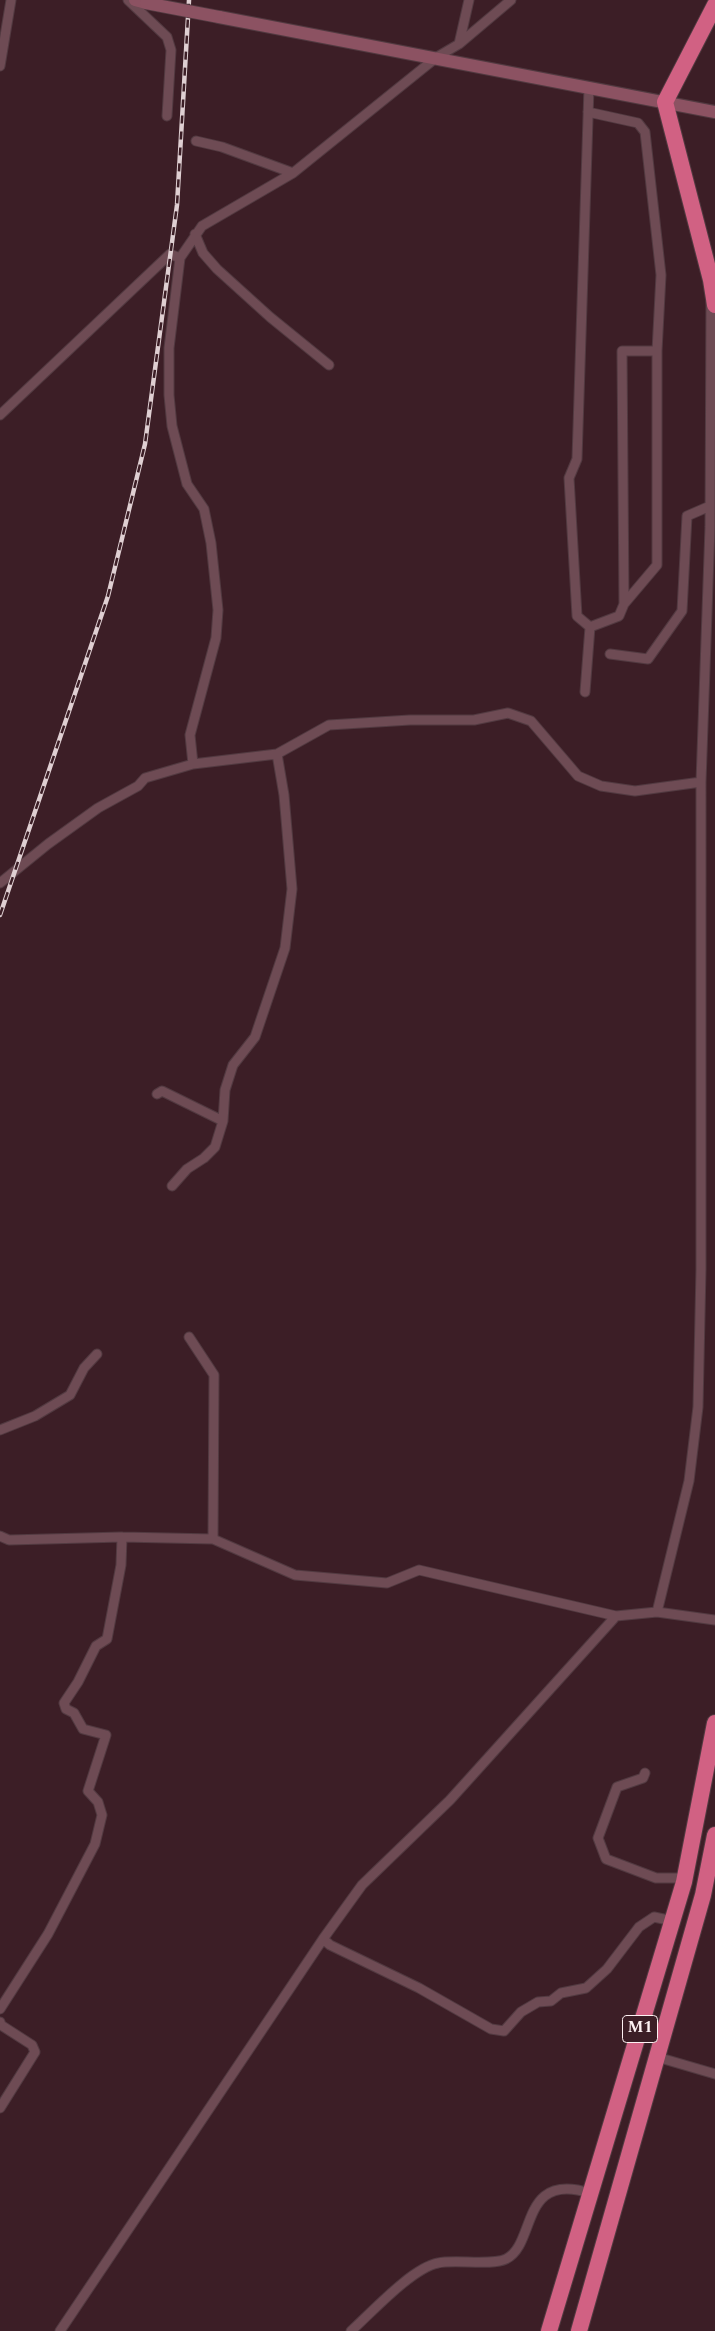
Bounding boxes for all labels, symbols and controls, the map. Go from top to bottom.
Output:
road number: M1 [622,2016,658,2042]

